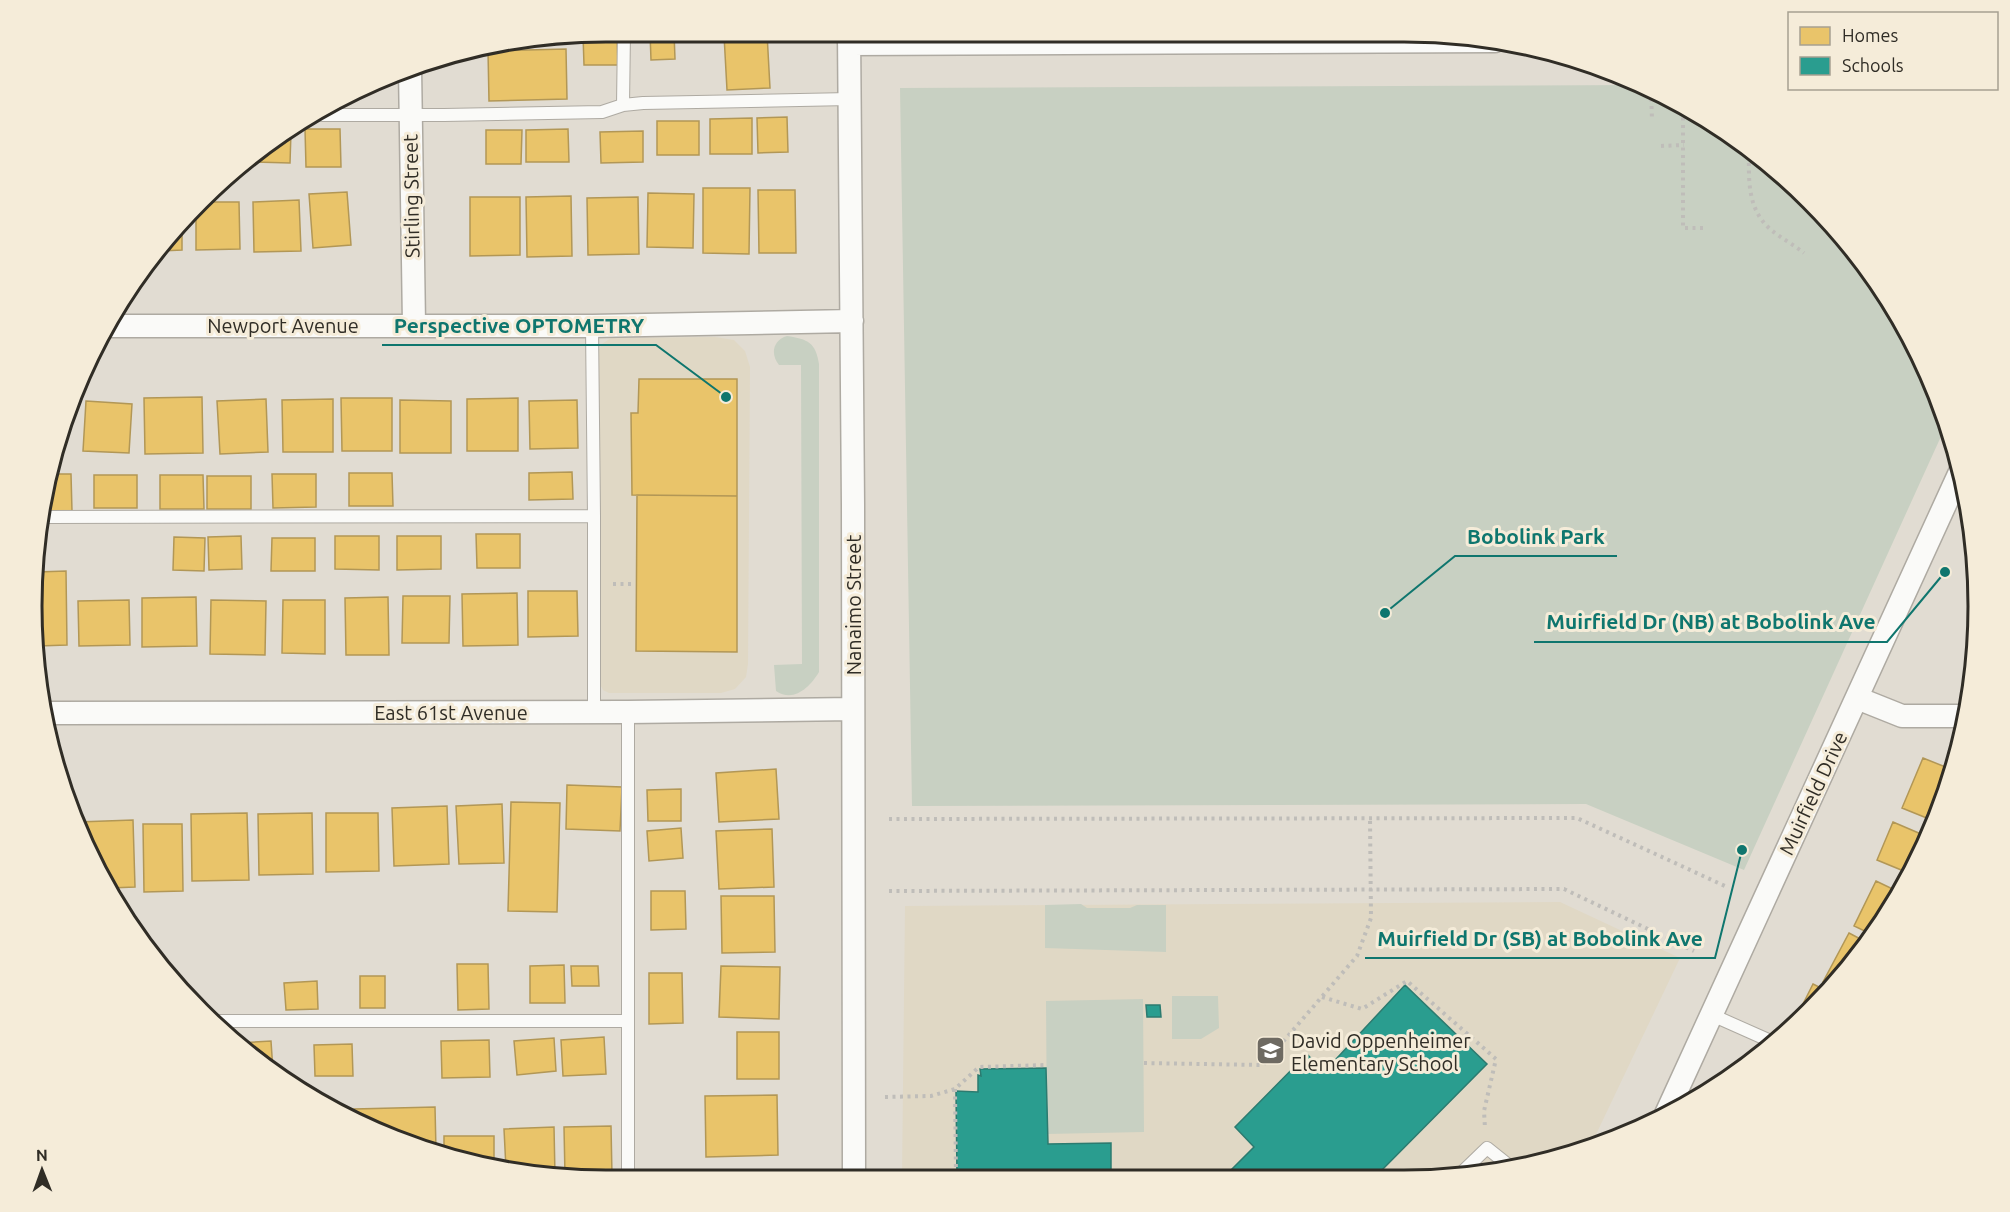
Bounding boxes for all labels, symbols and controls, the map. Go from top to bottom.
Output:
legend [1788,12,1998,90]
text: Homes [1842,25,1899,45]
text: Schools [1842,55,1904,75]
street label: Stirling Street [398,134,424,258]
callout: Perspective OPTOMETRY [382,306,656,345]
text: Perspective OPTOMETRY [394,313,645,337]
street label: Newport Avenue [207,314,359,337]
callout: Bobolink Park [1455,517,1617,556]
text: Bobolink Park [1467,524,1605,548]
street label: Nanaimo Street [842,535,865,675]
callout: Muirfield Dr (NB) at Bobolink Ave [1534,603,1887,642]
text: Muirfield Dr (NB) at Bobolink Ave [1546,609,1876,633]
street label: East 61st Avenue [374,701,528,724]
street label: Muirfield Drive [1774,728,1852,858]
callout: Muirfield Dr (SB) at Bobolink Ave [1365,919,1715,958]
text: Muirfield Dr (SB) at Bobolink Ave [1377,926,1703,950]
place label: David Oppenheimer Elementary School [1291,1029,1471,1075]
school or university icon: David Oppenheimer Elementary School [1254,1035,1286,1067]
north arrow [12,1140,72,1200]
text: N [36,1146,48,1164]

